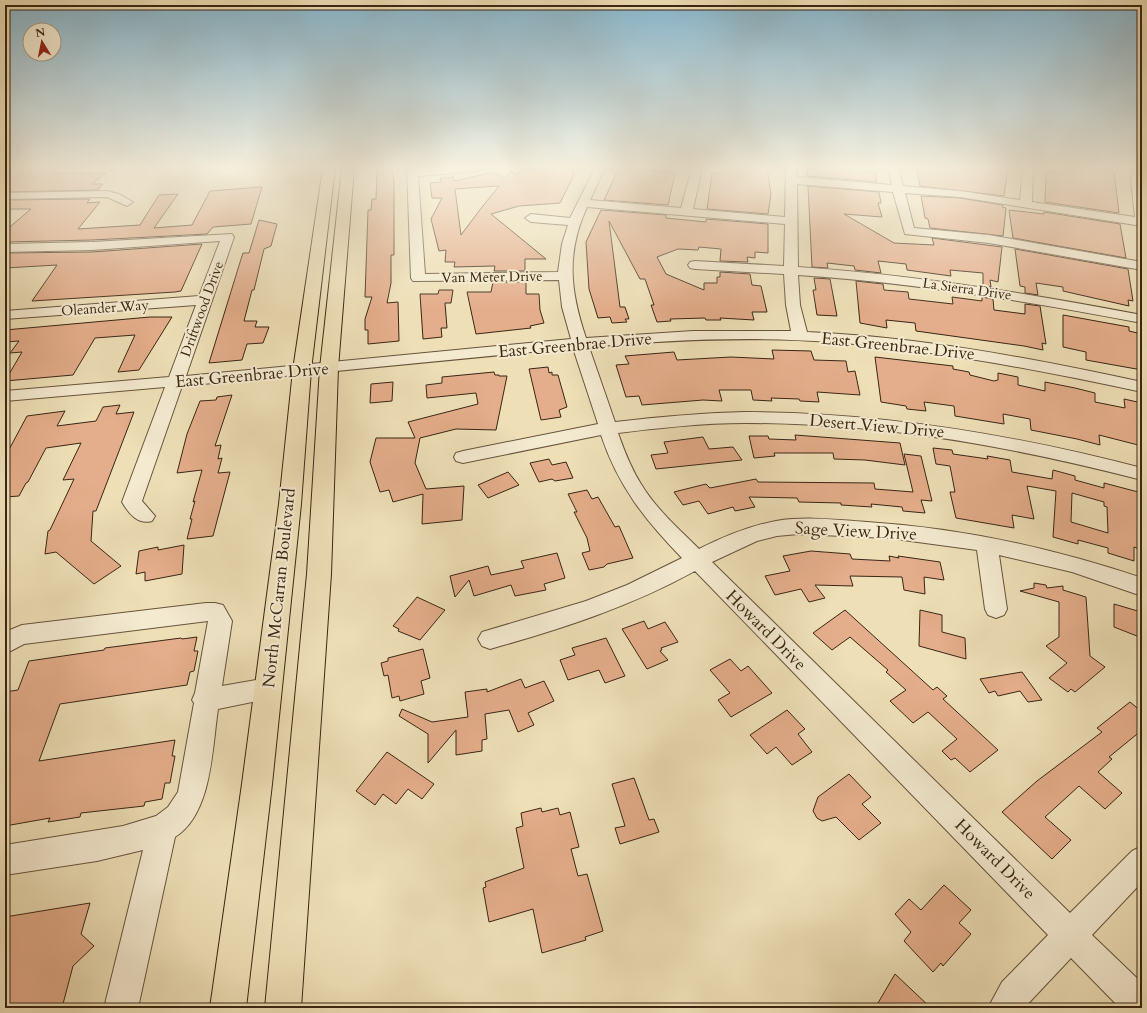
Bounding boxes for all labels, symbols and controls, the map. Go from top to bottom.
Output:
north arrow [22,22,62,62]
text: N [34,24,47,41]
street label: Driftwood Drive [176,259,228,359]
street label: Van Meter Drive [441,267,543,287]
street label: La Sierra Drive [921,273,1013,305]
street label: Oleander Way [61,295,150,321]
street label: East Greenbrae Drive [820,326,976,366]
street label: East Greenbrae Drive [497,327,653,363]
street label: East Greenbrae Drive [174,357,330,393]
street label: Desert View Drive [809,409,945,443]
street label: North McCarran Boulevard [257,487,301,689]
street label: Sage View Drive [794,516,918,546]
street label: Howard Drive [721,585,811,675]
street label: Howard Drive [950,814,1040,904]

